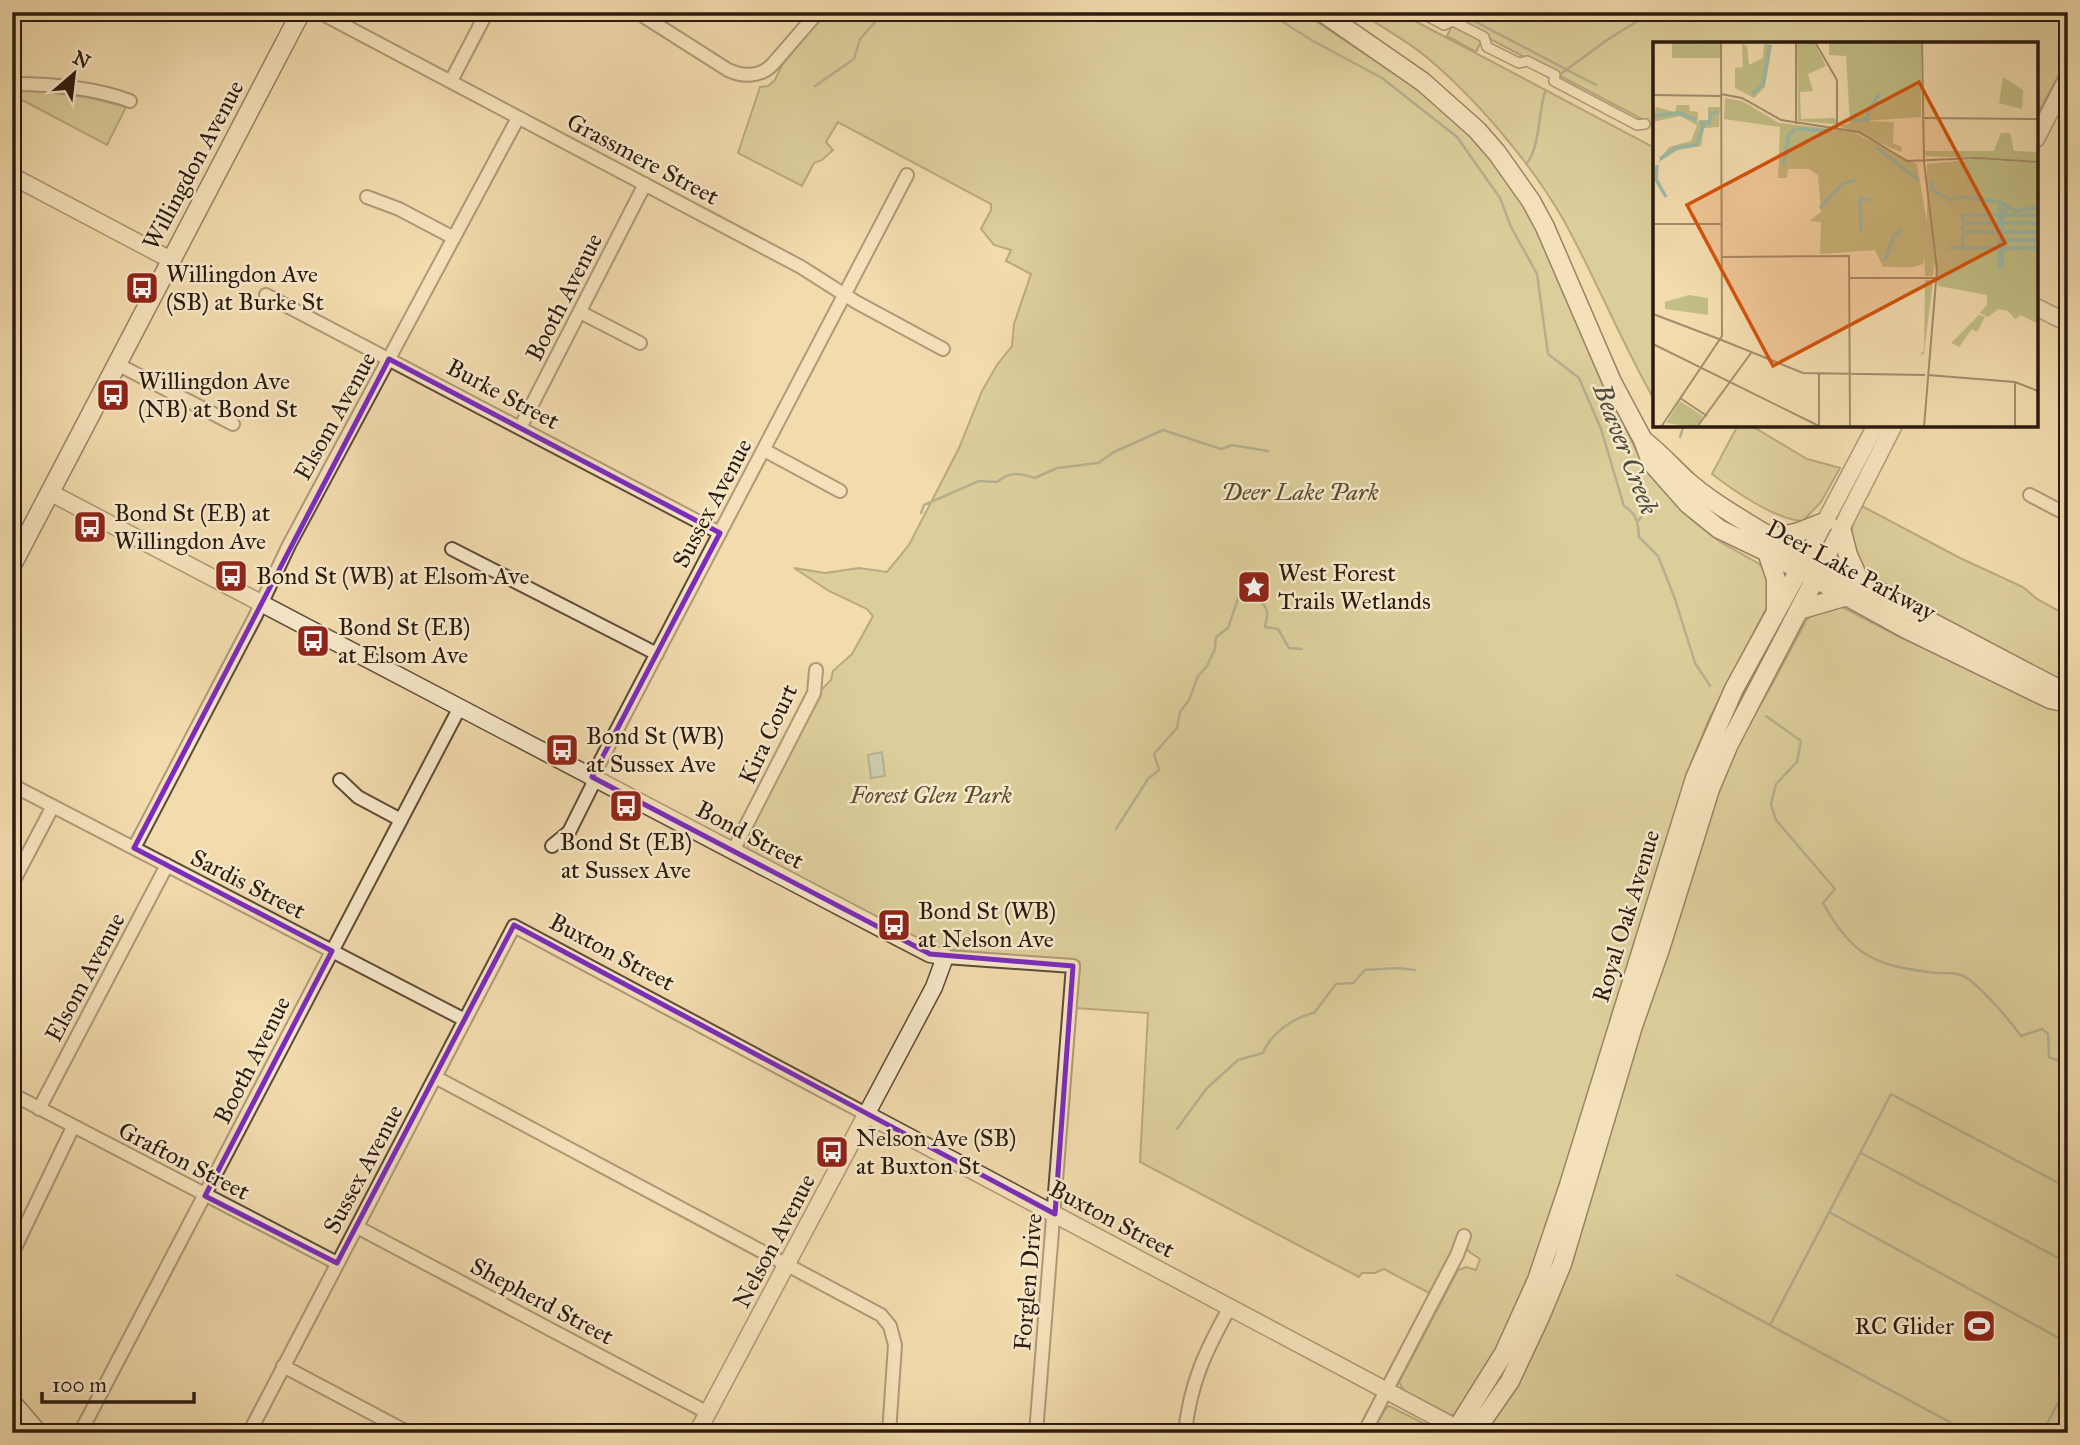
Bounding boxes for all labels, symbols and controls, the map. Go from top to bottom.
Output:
north arrow [38,38,108,108]
inset map [1653,42,2038,427]
text: N [69,45,94,73]
street label: Willingdon Avenue [136,75,250,255]
street label: Grassmere Street [562,106,725,212]
street label: Booth Avenue [519,228,609,366]
place label: Willingdon Ave (SB) at Burke St [166,259,324,317]
bus stop icon: Willingdon Ave (SB) at Burke St [123,269,161,307]
street label: Elsom Avenue [287,347,383,485]
street label: Burke Street [442,352,565,436]
place label: Willingdon Ave (NB) at Bond St [138,366,298,424]
bus stop icon: Willingdon Ave (NB) at Bond St [94,376,132,414]
water label: Beaver Creek [1586,378,1666,520]
street label: Sussex Avenue [665,433,759,573]
park label: Deer Lake Park [1221,477,1379,507]
place label: Bond St (EB) at Willingdon Ave [114,498,271,556]
bus stop icon: Bond St (EB) at Willingdon Ave [71,508,109,546]
street label: Deer Lake Parkway [1761,513,1941,628]
bus stop icon: Bond St (WB) at Elsom Ave [212,557,250,595]
place label: West Forest Trails Wetlands [1278,558,1431,616]
place label: Bond St (WB) at Elsom Ave [256,561,530,591]
place icon: West Forest Trails Wetlands [1235,568,1273,606]
place label: Bond St (EB) at Elsom Ave [338,612,470,670]
bus stop icon: Bond St (EB) at Elsom Ave [294,622,332,660]
street label: Kira Court [732,679,804,789]
place label: Bond St (WB) at Sussex Ave [586,721,724,779]
bus stop icon: Bond St (WB) at Sussex Ave [543,731,581,769]
park label: Forest Glen Park [849,780,1012,810]
bus stop icon: Bond St (EB) at Sussex Ave [607,787,645,825]
street label: Bond Street [691,794,810,876]
street label: Royal Oak Avenue [1586,826,1666,1006]
place label: Bond St (EB) at Sussex Ave [560,827,692,885]
street label: Sardis Street [185,842,311,926]
place label: Bond St (WB) at Nelson Ave [918,896,1056,954]
street label: Buxton Street [544,906,680,998]
bus stop icon: Bond St (WB) at Nelson Ave [875,906,913,944]
street label: Elsom Avenue [38,907,132,1047]
street label: Booth Avenue [207,991,297,1129]
street label: Sussex Avenue [316,1099,410,1239]
street label: Grafton Street [113,1115,255,1207]
place label: Nelson Ave (SB) at Buxton St [856,1123,1016,1181]
bus stop icon: Nelson Ave (SB) at Buxton St [813,1133,851,1171]
street label: Nelson Avenue [726,1169,822,1313]
street label: Buxton Street [1044,1173,1180,1265]
street label: Forglen Drive [1007,1212,1049,1352]
street label: Shepherd Street [465,1251,619,1352]
sports icon: RC Glider [1960,1307,1998,1345]
place label: RC Glider [1854,1311,1954,1341]
scale bar [42,1361,194,1405]
text: 100 m [52,1372,107,1398]

